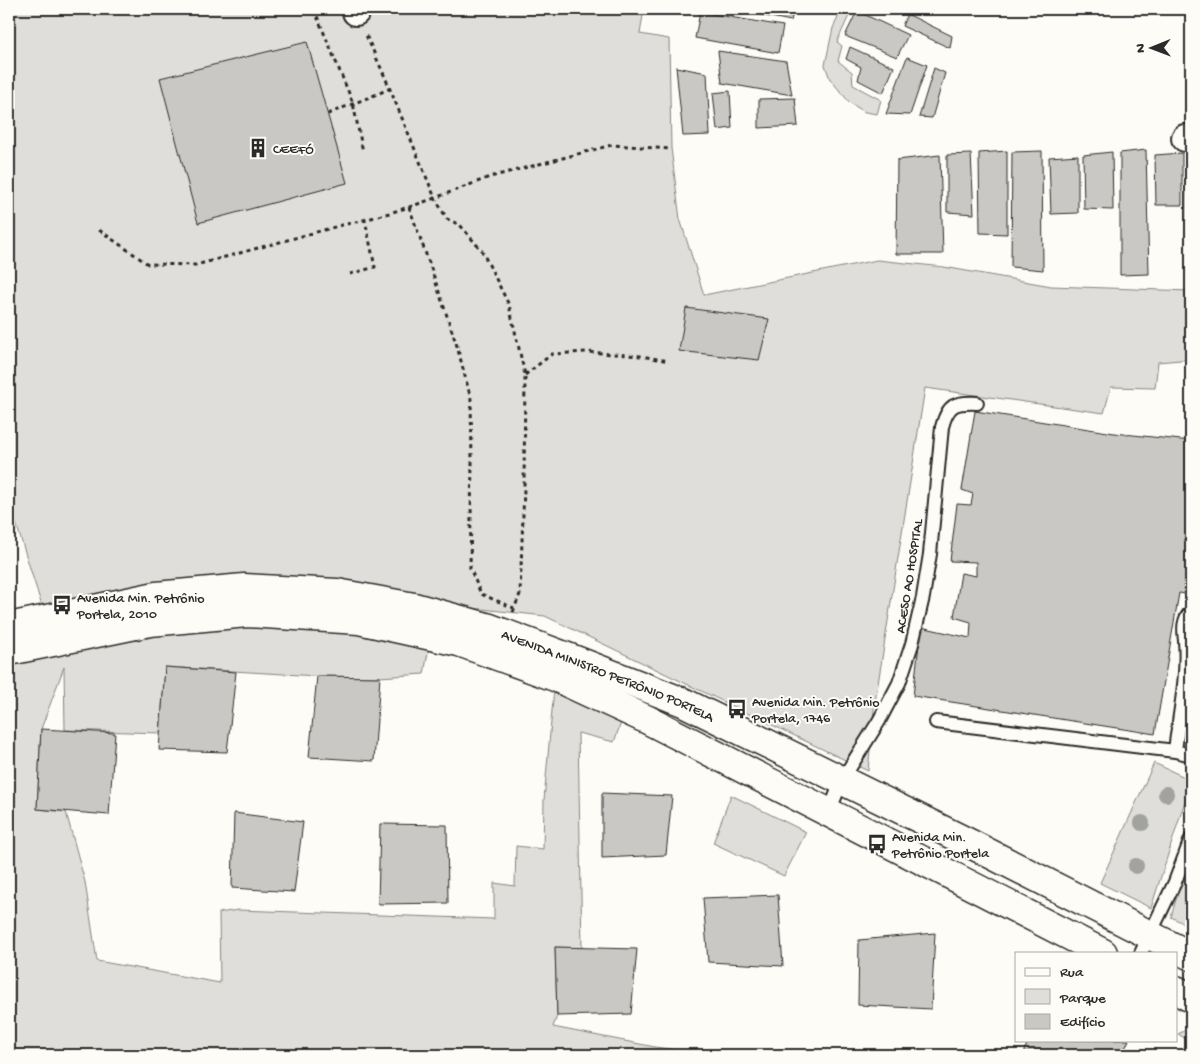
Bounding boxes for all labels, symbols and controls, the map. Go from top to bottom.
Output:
north arrow [1128,22,1178,72]
text: N [1133,43,1150,53]
building icon: CEEFÓ [247,137,269,159]
place label: CEEFÓ [273,142,314,159]
street label: ACESO AO HOSPITAL [893,517,928,635]
place label: Avenida Min. Petrônio Portela, 2010 [76,591,205,624]
bus stop icon: Avenida Min. Petrônio Portela, 2010 [51,594,73,616]
street label: AVENIDA MINISTRO PETRÔNIO PORTELA [499,627,717,727]
place label: Avenida Min. Petrônio Portela, 1746 [751,695,880,728]
bus stop icon: Avenida Min. Petrônio Portela, 1746 [726,698,748,720]
place label: Avenida Min. Petrônio Portela [891,830,990,863]
bus stop icon: Avenida Min. Petrônio Portela [866,833,888,855]
legend [1015,952,1178,1042]
text: Rua [1060,964,1084,982]
text: Parque [1059,990,1106,1008]
text: Edifício [1060,1014,1106,1032]

